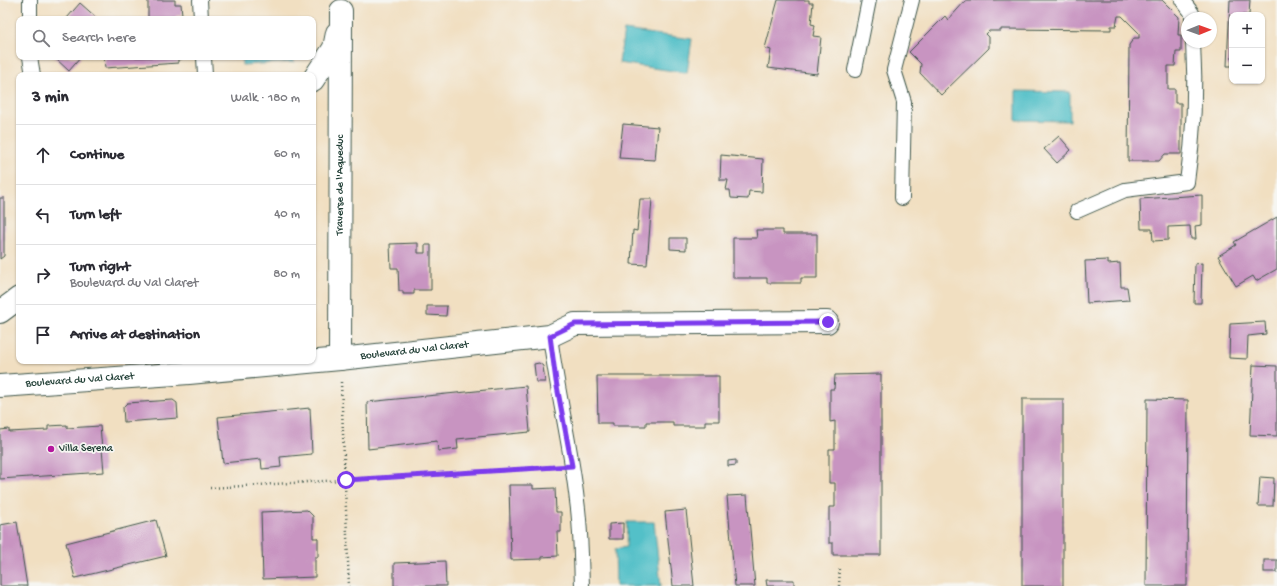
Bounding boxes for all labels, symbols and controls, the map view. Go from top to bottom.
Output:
north arrow [1181,12,1217,48]
map controls [1229,12,1265,84]
button: + [1229,12,1265,48]
search box [16,16,316,60]
icon: search [30,27,52,49]
text: Search here [62,29,136,47]
button: − [1229,48,1265,84]
text: 3 min [32,88,69,108]
text: Walk · 180 m [231,91,300,106]
street label: Traverse de l'Aqueduc [334,134,347,236]
icon: ahead [32,144,54,166]
text: Continue [70,146,124,164]
text: 60 m [274,147,300,162]
icon: left [32,204,54,226]
text: Turn left [70,206,121,224]
text: 40 m [274,207,300,222]
text: Turn right [70,258,130,276]
icon: right [32,264,54,286]
text: 80 m [273,267,300,282]
text: Boulevard du Val Claret [70,276,198,291]
route end [819,313,837,331]
icon: arrive [32,324,54,346]
text: Arrive at destination [70,326,200,344]
street label: Boulevard du Val Claret [359,339,471,363]
street label: Boulevard du Val Claret [24,371,136,390]
place label: Villa Serena [58,443,114,455]
marker: Villa Serena [46,444,56,454]
route start [337,471,355,489]

